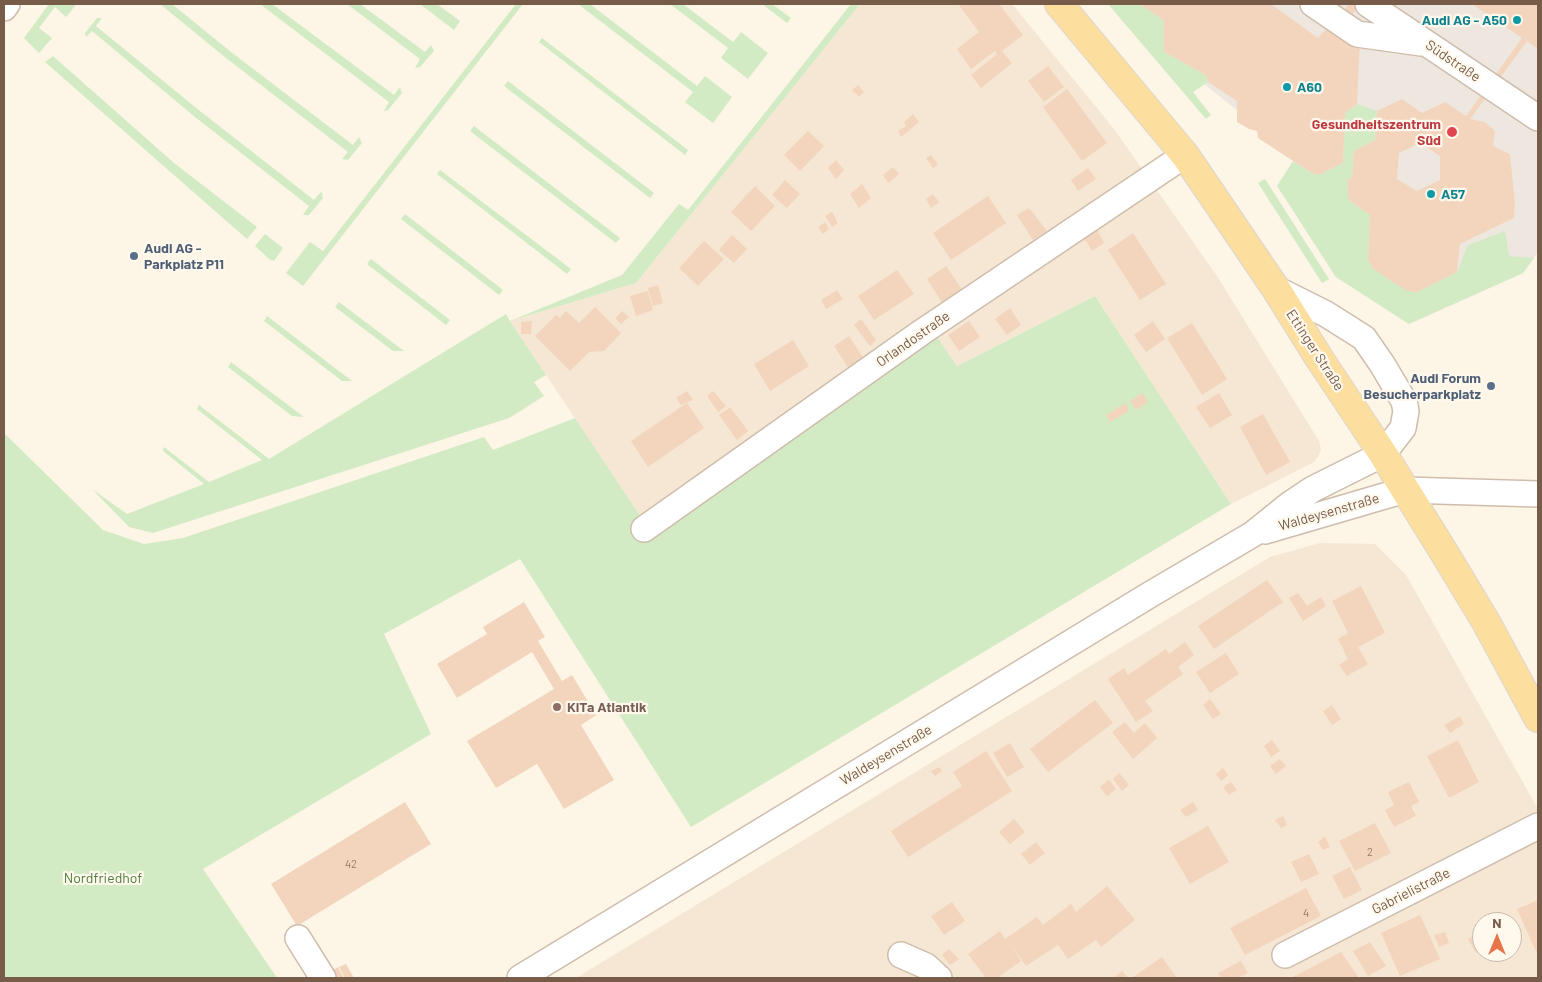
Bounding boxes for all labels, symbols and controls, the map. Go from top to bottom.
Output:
place label: Audi AG - A50 [1422,12,1507,28]
marker: Audi AG - A50 [1511,14,1523,26]
street label: Südstraße [1422,37,1484,85]
place label: A60 [1297,79,1322,95]
marker: A60 [1281,81,1293,93]
place label: Gesundheitszentrum Süd [1312,116,1441,148]
marker: Gesundheitszentrum Süd [1445,125,1459,139]
place label: A57 [1441,186,1465,202]
marker: A57 [1425,188,1437,200]
place label: Audi AG - Parkplatz P11 [144,240,224,272]
marker: Audi AG - Parkplatz P11 [128,250,140,262]
street label: Ettinger Straße [1283,306,1347,394]
street label: Orlandostraße [873,307,953,371]
place label: Audi Forum Besucherparkplatz [1363,370,1481,402]
marker: Audi Forum Besucherparkplatz [1485,380,1497,392]
street label: Waldeysenstraße [1277,490,1381,534]
place label: KiTa Atlantik [567,699,646,715]
marker: KiTa Atlantik [551,701,563,713]
street label: Waldeysenstraße [837,721,935,789]
house number: 2 [1367,845,1373,859]
house number: 42 [345,857,357,871]
street label: Gabrielistraße [1369,864,1453,918]
park label: Nordfriedhof [64,870,142,886]
house number: 4 [1303,906,1309,920]
north arrow [1472,912,1522,962]
text: N [1492,914,1502,931]

